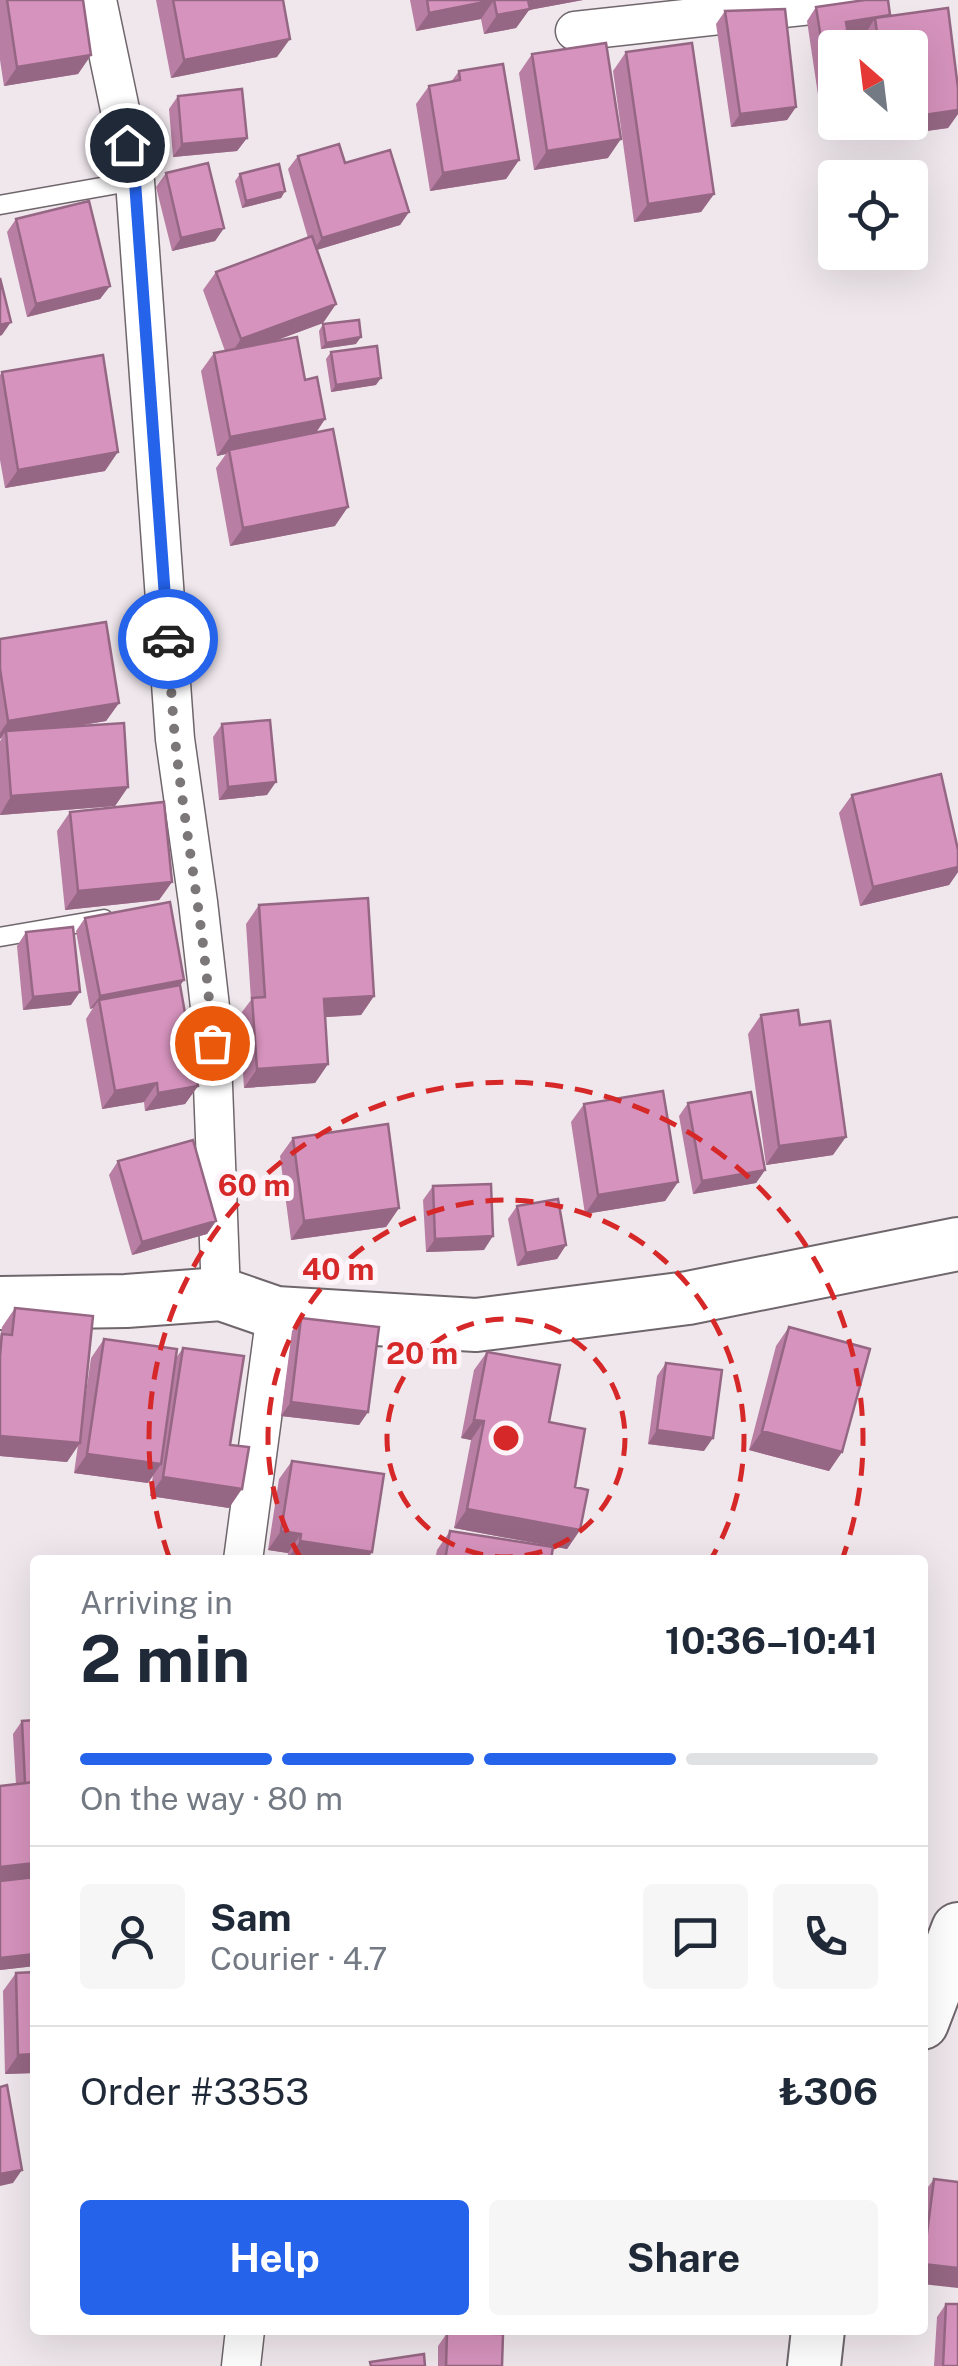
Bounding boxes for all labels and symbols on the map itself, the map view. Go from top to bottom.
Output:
north arrow [818,30,928,140]
pin [85,103,170,188]
courier [118,589,218,689]
pin [170,1001,255,1086]
text: 60 m [218,1167,290,1203]
text: 40 m [302,1251,374,1287]
text: 20 m [386,1335,458,1371]
centre of rings [488,1420,524,1456]

